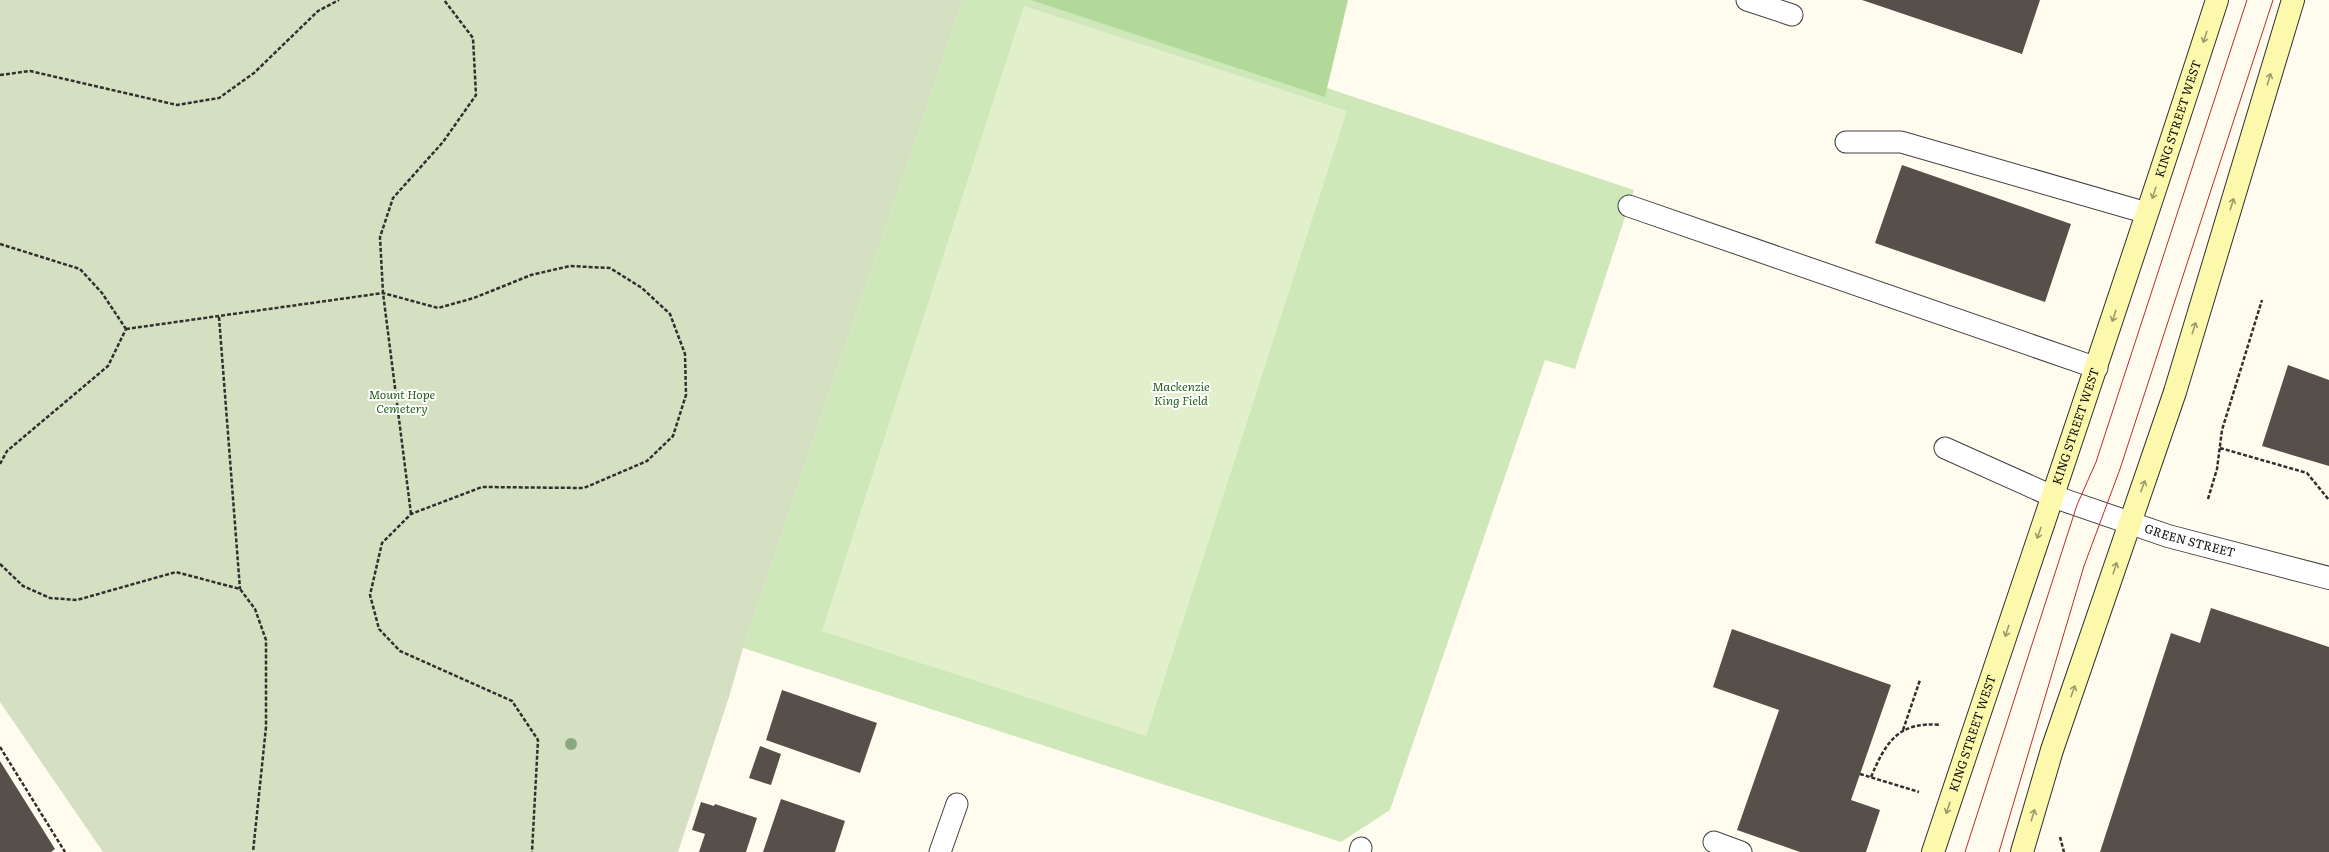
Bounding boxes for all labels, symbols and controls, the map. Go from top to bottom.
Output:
one-way arrow [2201,30,2208,43]
street label: KING STREET WEST [2150,57,2205,180]
one-way arrow [2266,73,2273,86]
one-way arrow [2150,186,2157,199]
one-way arrow [2228,198,2236,210]
one-way arrow [2109,310,2117,322]
one-way arrow [2191,322,2198,335]
street label: KING STREET WEST [2047,365,2103,487]
park label: Mackenzie King Field [1152,377,1210,409]
park label: Mount Hope Cemetery [369,385,436,417]
one-way arrow [2140,479,2147,492]
street label: GREEN STREET [2142,519,2238,561]
one-way arrow [2035,526,2042,539]
one-way arrow [2112,562,2119,575]
one-way arrow [2003,624,2010,637]
street label: KING STREET WEST [1944,672,2000,794]
one-way arrow [2069,685,2077,697]
one-way arrow [1944,801,1951,814]
one-way arrow [2030,808,2037,821]

